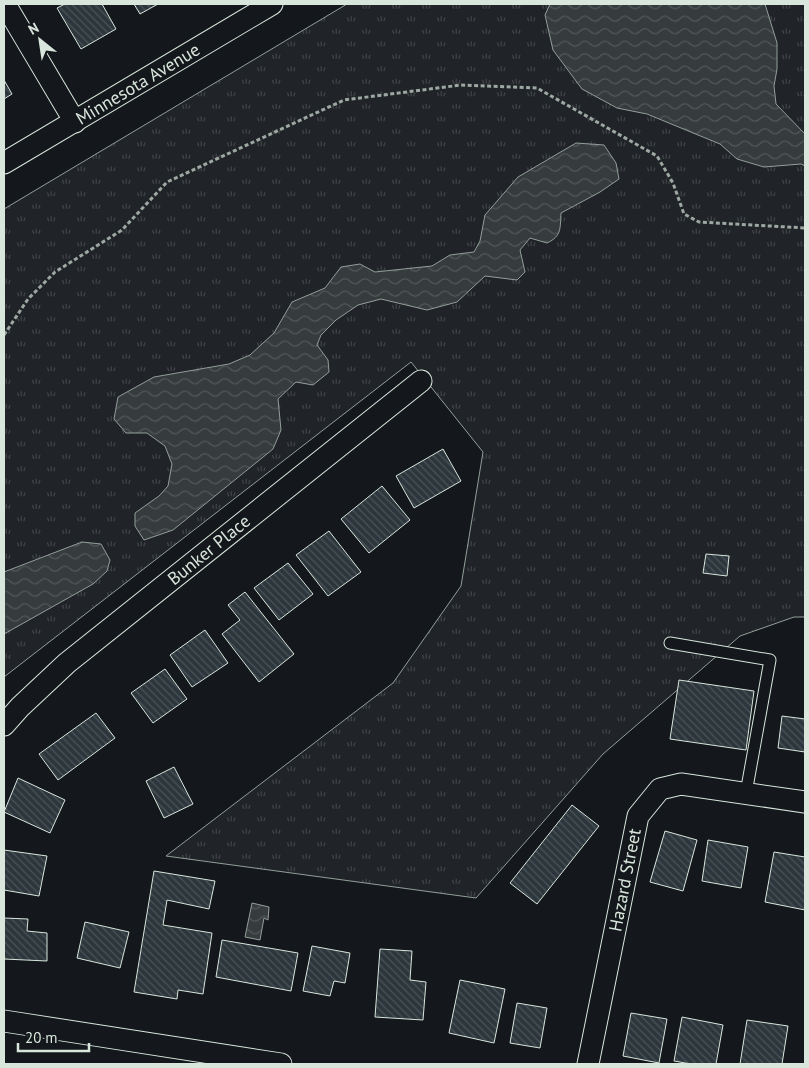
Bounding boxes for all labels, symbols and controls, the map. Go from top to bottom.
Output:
north arrow [15,15,65,65]
text: N [25,19,42,39]
street label: Minnesota Avenue [72,38,204,130]
street label: Bunker Place [163,509,255,590]
street label: Hazard Street [603,826,646,933]
scale bar [18,1020,89,1052]
text: 20 m [25,1028,58,1047]

